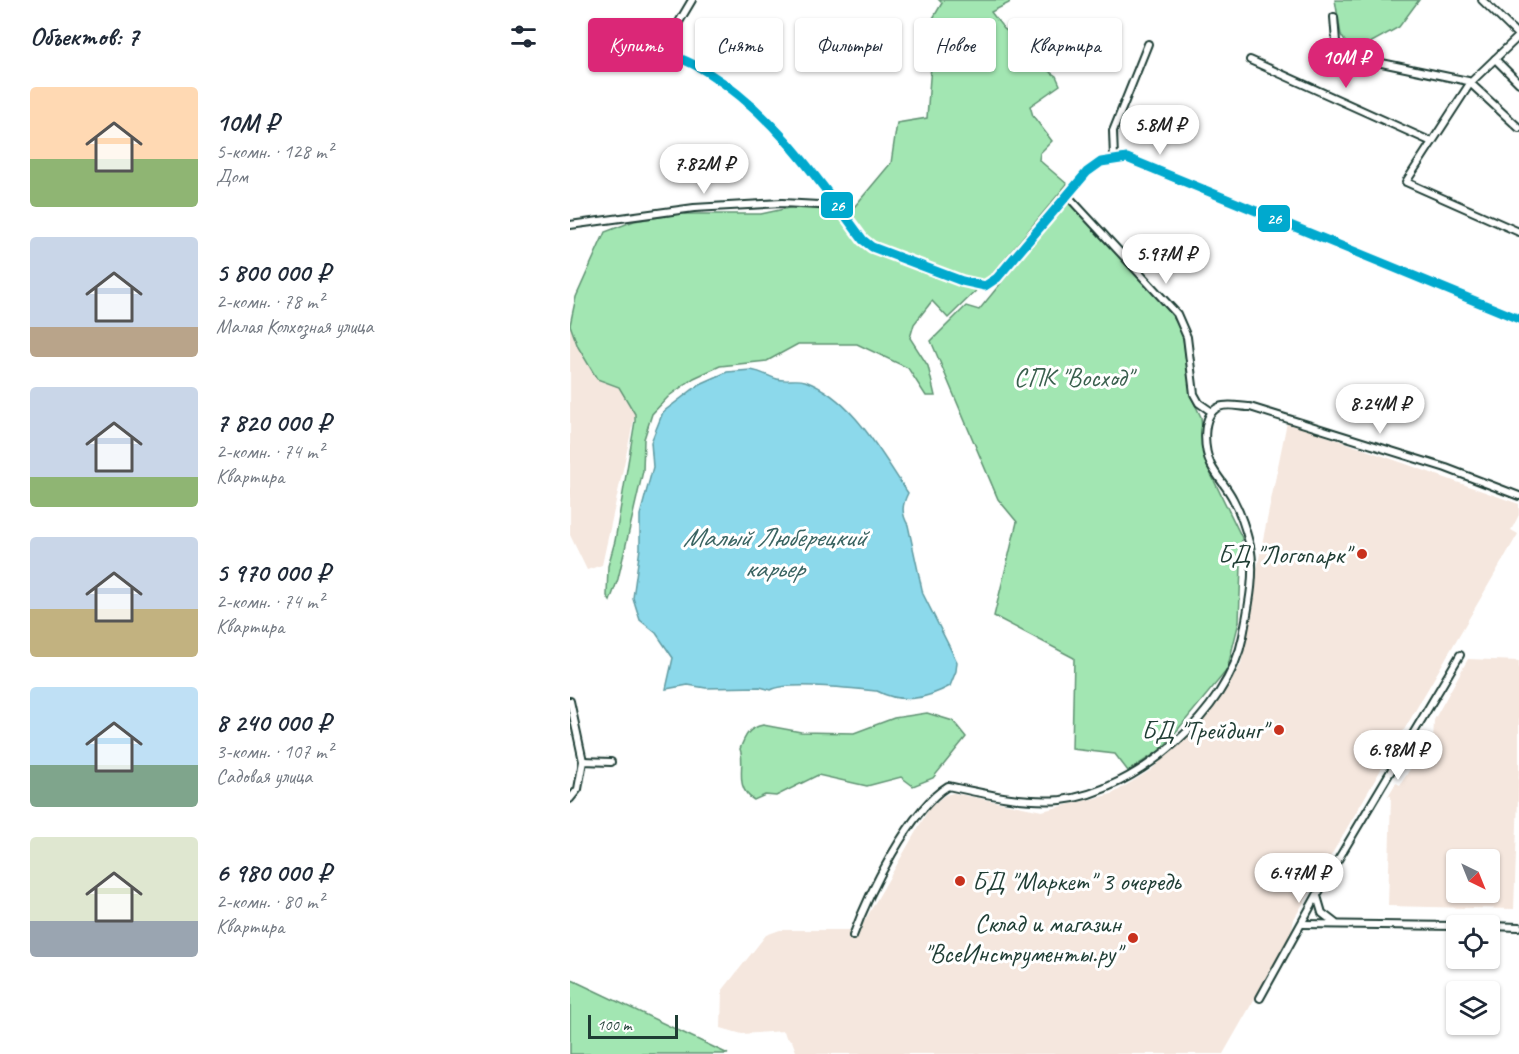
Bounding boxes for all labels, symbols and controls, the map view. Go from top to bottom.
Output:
chip: Купить [588,18,683,72]
chip: Снять [695,18,783,72]
chip: Фильтры [795,18,902,72]
chip: Новое [914,18,996,72]
chip: Квартира [1008,18,1122,72]
text: Объектов: 7 [30,20,139,53]
icon: filters [507,20,540,53]
pin: 10M ₽ [1304,38,1388,89]
text: 10M ₽ [1322,45,1370,70]
pin: 5.8M ₽ [1111,105,1209,156]
text: 10M ₽ [216,106,278,139]
icon: home [78,111,150,183]
text: 5.8M ₽ [1134,112,1186,137]
text: 5-комн. · 128 m² [216,139,333,164]
pin: 7.82M ₽ [649,144,759,195]
text: 7.82M ₽ [674,151,734,176]
text: Дом [216,164,248,189]
line badge: 26 [820,191,854,219]
text: 26 [830,196,846,216]
line badge: 26 [1257,204,1291,233]
text: 26 [1267,209,1283,229]
pin: 5.97M ₽ [1111,234,1221,285]
text: 5.97M ₽ [1136,241,1196,266]
text: 5 800 000 ₽ [216,256,330,289]
icon: home [78,261,150,333]
text: 2-комн. · 78 m² [216,289,324,314]
text: Малая Колхозная улица [216,314,373,339]
park label: СПК "Восход" [1014,361,1137,394]
pin: 8.24M ₽ [1325,384,1435,435]
text: 8.24M ₽ [1350,391,1410,416]
text: 7 820 000 ₽ [216,406,330,439]
icon: home [78,411,150,483]
text: 2-комн. · 74 m² [216,439,324,464]
text: Квартира [216,464,284,489]
water label: Малый Люберецкий карьер [683,520,871,585]
place label: БД "Логопарк" [1218,538,1355,571]
marker: БД "Логопарк" [1355,547,1369,561]
text: 5 970 000 ₽ [216,556,329,589]
icon: home [78,561,150,633]
text: 2-комн. · 74 m² [216,589,324,614]
text: Квартира [216,614,284,639]
text: 8 240 000 ₽ [216,706,330,739]
icon: home [78,711,150,783]
place label: БД "Трейдинг" [1142,714,1272,747]
marker: БД "Трейдинг" [1272,723,1286,737]
pin: 6.98M ₽ [1343,730,1453,781]
text: 6.98M ₽ [1368,737,1428,762]
text: 3-комн. · 107 m² [216,739,333,764]
text: Садовая улица [216,764,312,789]
north arrow [1446,849,1500,903]
map controls [1446,849,1500,1035]
pin: 6.47M ₽ [1244,853,1354,904]
text: 6 980 000 ₽ [216,856,330,889]
text: 6.47M ₽ [1268,860,1330,885]
icon: home [78,861,150,933]
place label: БД "Маркет" 3 очередь [972,865,1182,898]
marker: БД "Маркет" 3 очередь [953,874,967,888]
text: 2-комн. · 80 m² [216,889,324,914]
place label: Склад и магазин "ВсеИнструменты.ру" [924,907,1126,970]
text: Квартира [216,914,284,939]
button: locate [1446,915,1500,969]
marker: Склад и магазин "ВсеИнструменты.ру" [1126,931,1140,945]
button: layers [1446,981,1500,1035]
scale bar [588,1012,678,1040]
text: 100 m [597,1015,631,1035]

